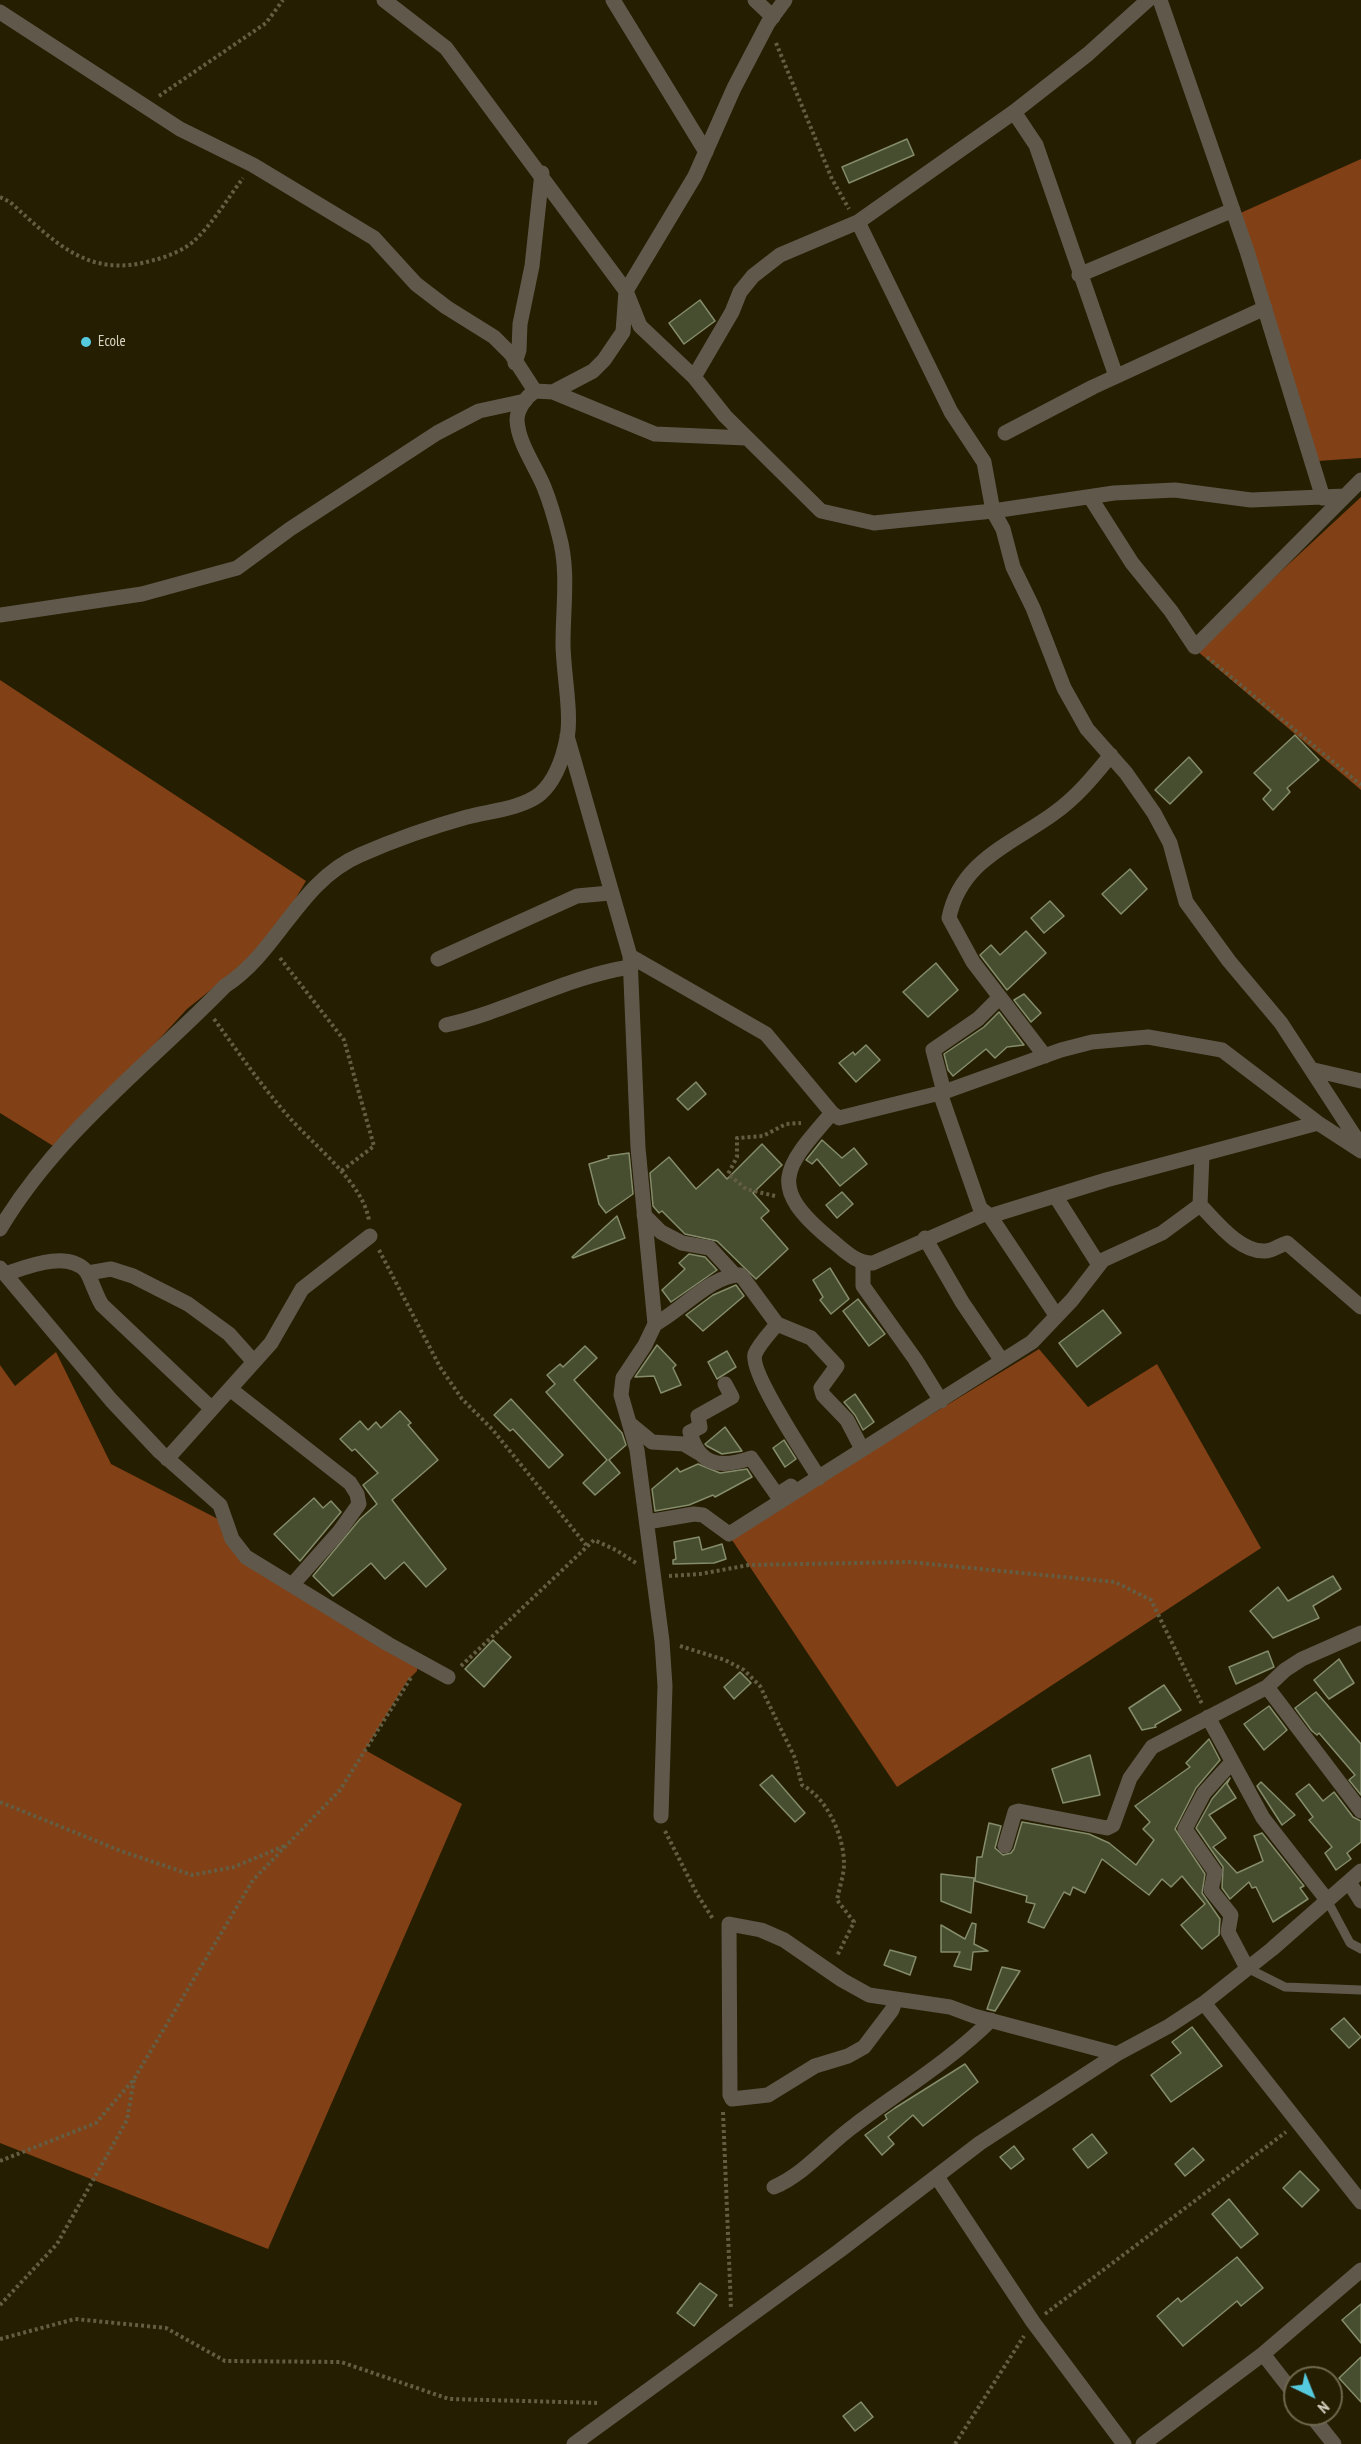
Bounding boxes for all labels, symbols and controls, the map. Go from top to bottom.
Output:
place label: Ecole [98,333,126,351]
marker: Ecole [79,335,93,349]
north arrow [1283,2366,1343,2426]
text: N [1314,2397,1334,2418]

